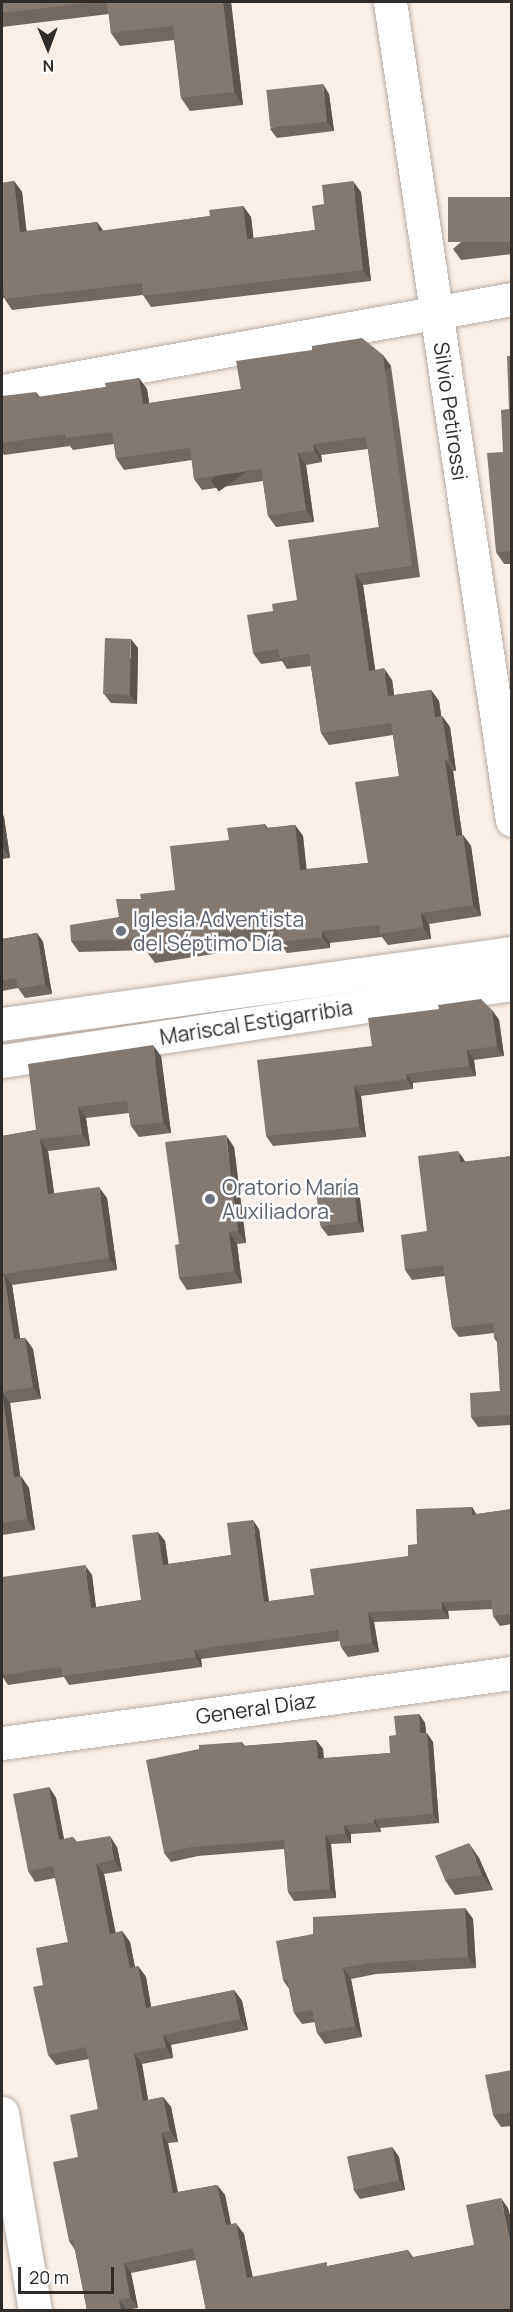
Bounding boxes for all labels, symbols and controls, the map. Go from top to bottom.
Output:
north arrow [18,18,78,78]
text: N [42,55,54,77]
street label: Silvio Petirossi [429,340,473,482]
place label: Iglesia Adventista del Séptimo Día [133,906,304,956]
marker: Iglesia Adventista del Séptimo Día [114,924,128,938]
street label: Mariscal Estigarribia [158,994,354,1050]
place label: Oratorio María Auxiliadora [222,1174,359,1224]
marker: Oratorio María Auxiliadora [203,1192,217,1206]
street label: General Díaz [194,1687,318,1729]
scale bar [21,2255,117,2293]
text: 20 m [29,2265,69,2289]

